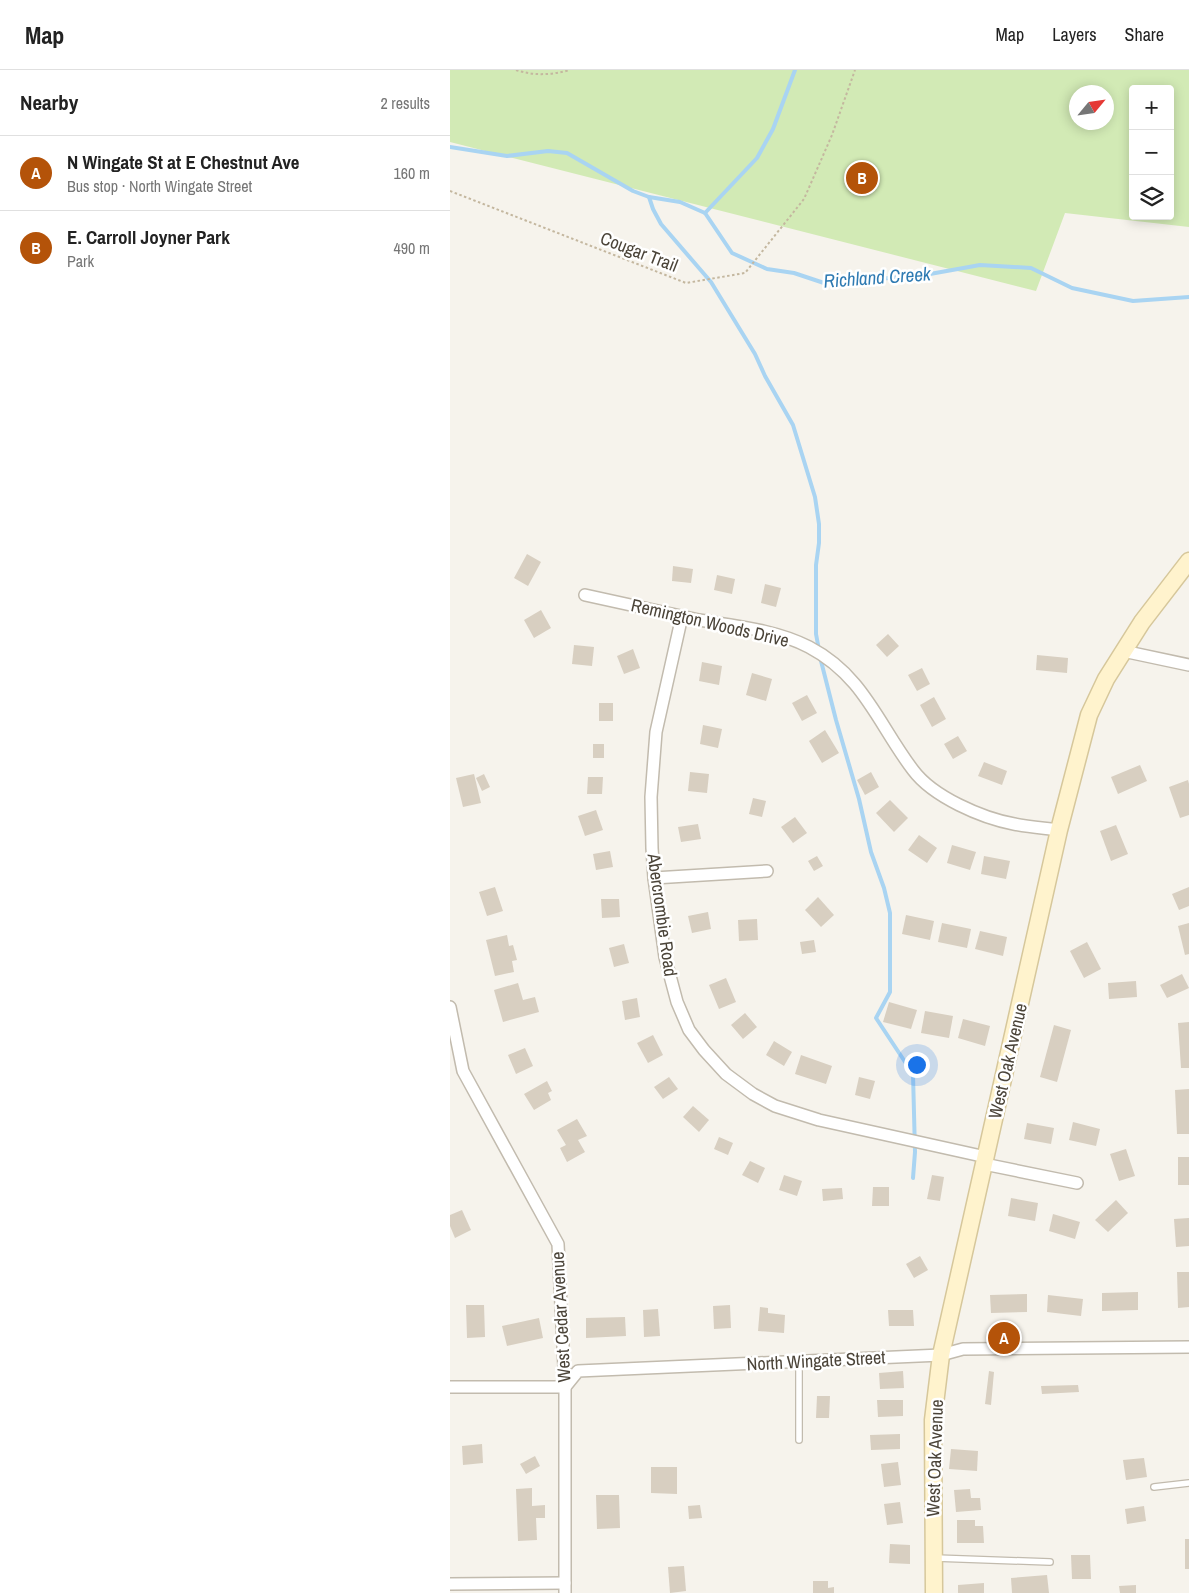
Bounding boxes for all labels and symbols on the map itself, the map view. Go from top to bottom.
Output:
north arrow [1069,85,1114,130]
pin: B [846,159,878,197]
street label: Cougar Trail [597,225,682,278]
water label: Richland Creek [823,260,933,294]
street label: Remington Woods Drive [629,592,792,653]
street label: Abercrombie Road [641,851,683,978]
street label: West Oak Avenue [982,1001,1033,1121]
your location [904,1052,930,1078]
street label: West Cedar Avenue [545,1251,576,1383]
pin: A [988,1319,1020,1357]
street label: North Wingate Street [746,1344,886,1377]
street label: West Oak Avenue [920,1399,949,1517]

